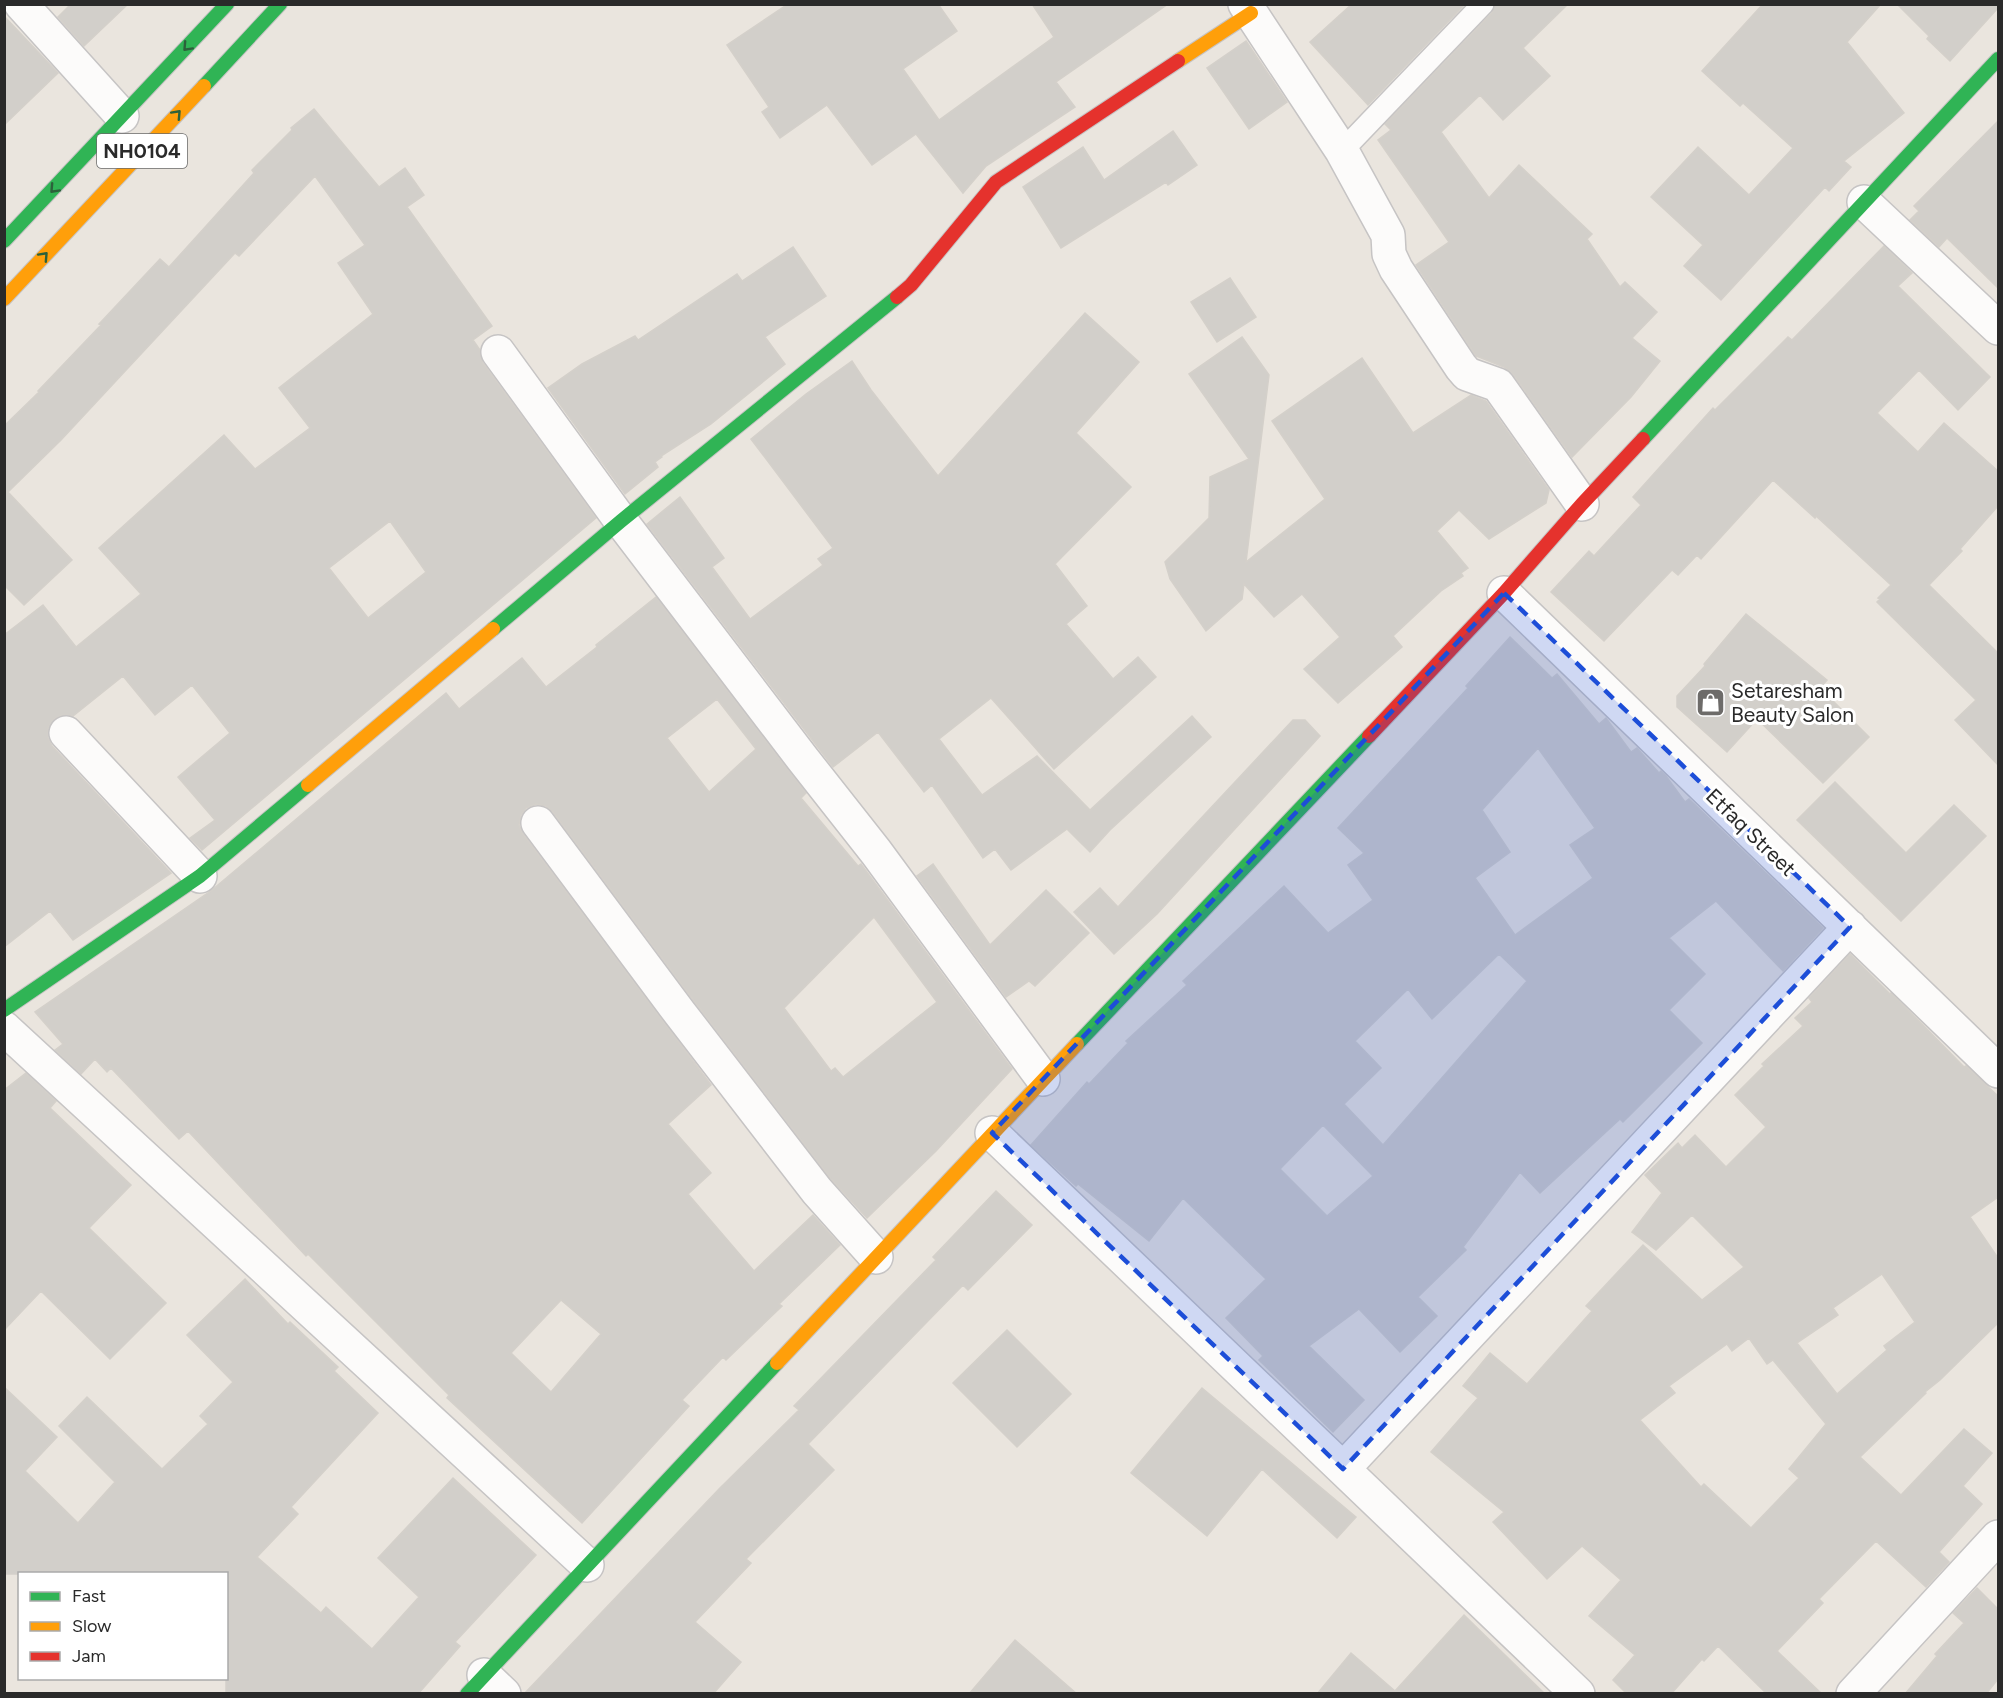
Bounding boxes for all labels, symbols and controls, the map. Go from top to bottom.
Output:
one-way arrow [183,40,194,51]
one-way arrow [170,110,181,120]
road number: NH0104 [97,134,187,168]
one-way arrow [50,182,61,193]
one-way arrow [37,253,48,263]
place label: Setaresham Beauty Salon [1731,678,1854,727]
shop icon: Setaresham Beauty Salon [1694,686,1726,718]
street label: Etfaq Street [1701,783,1801,881]
legend [18,1572,228,1680]
text: Fast [72,1585,106,1607]
text: Slow [72,1615,111,1637]
text: Jam [72,1645,106,1667]

